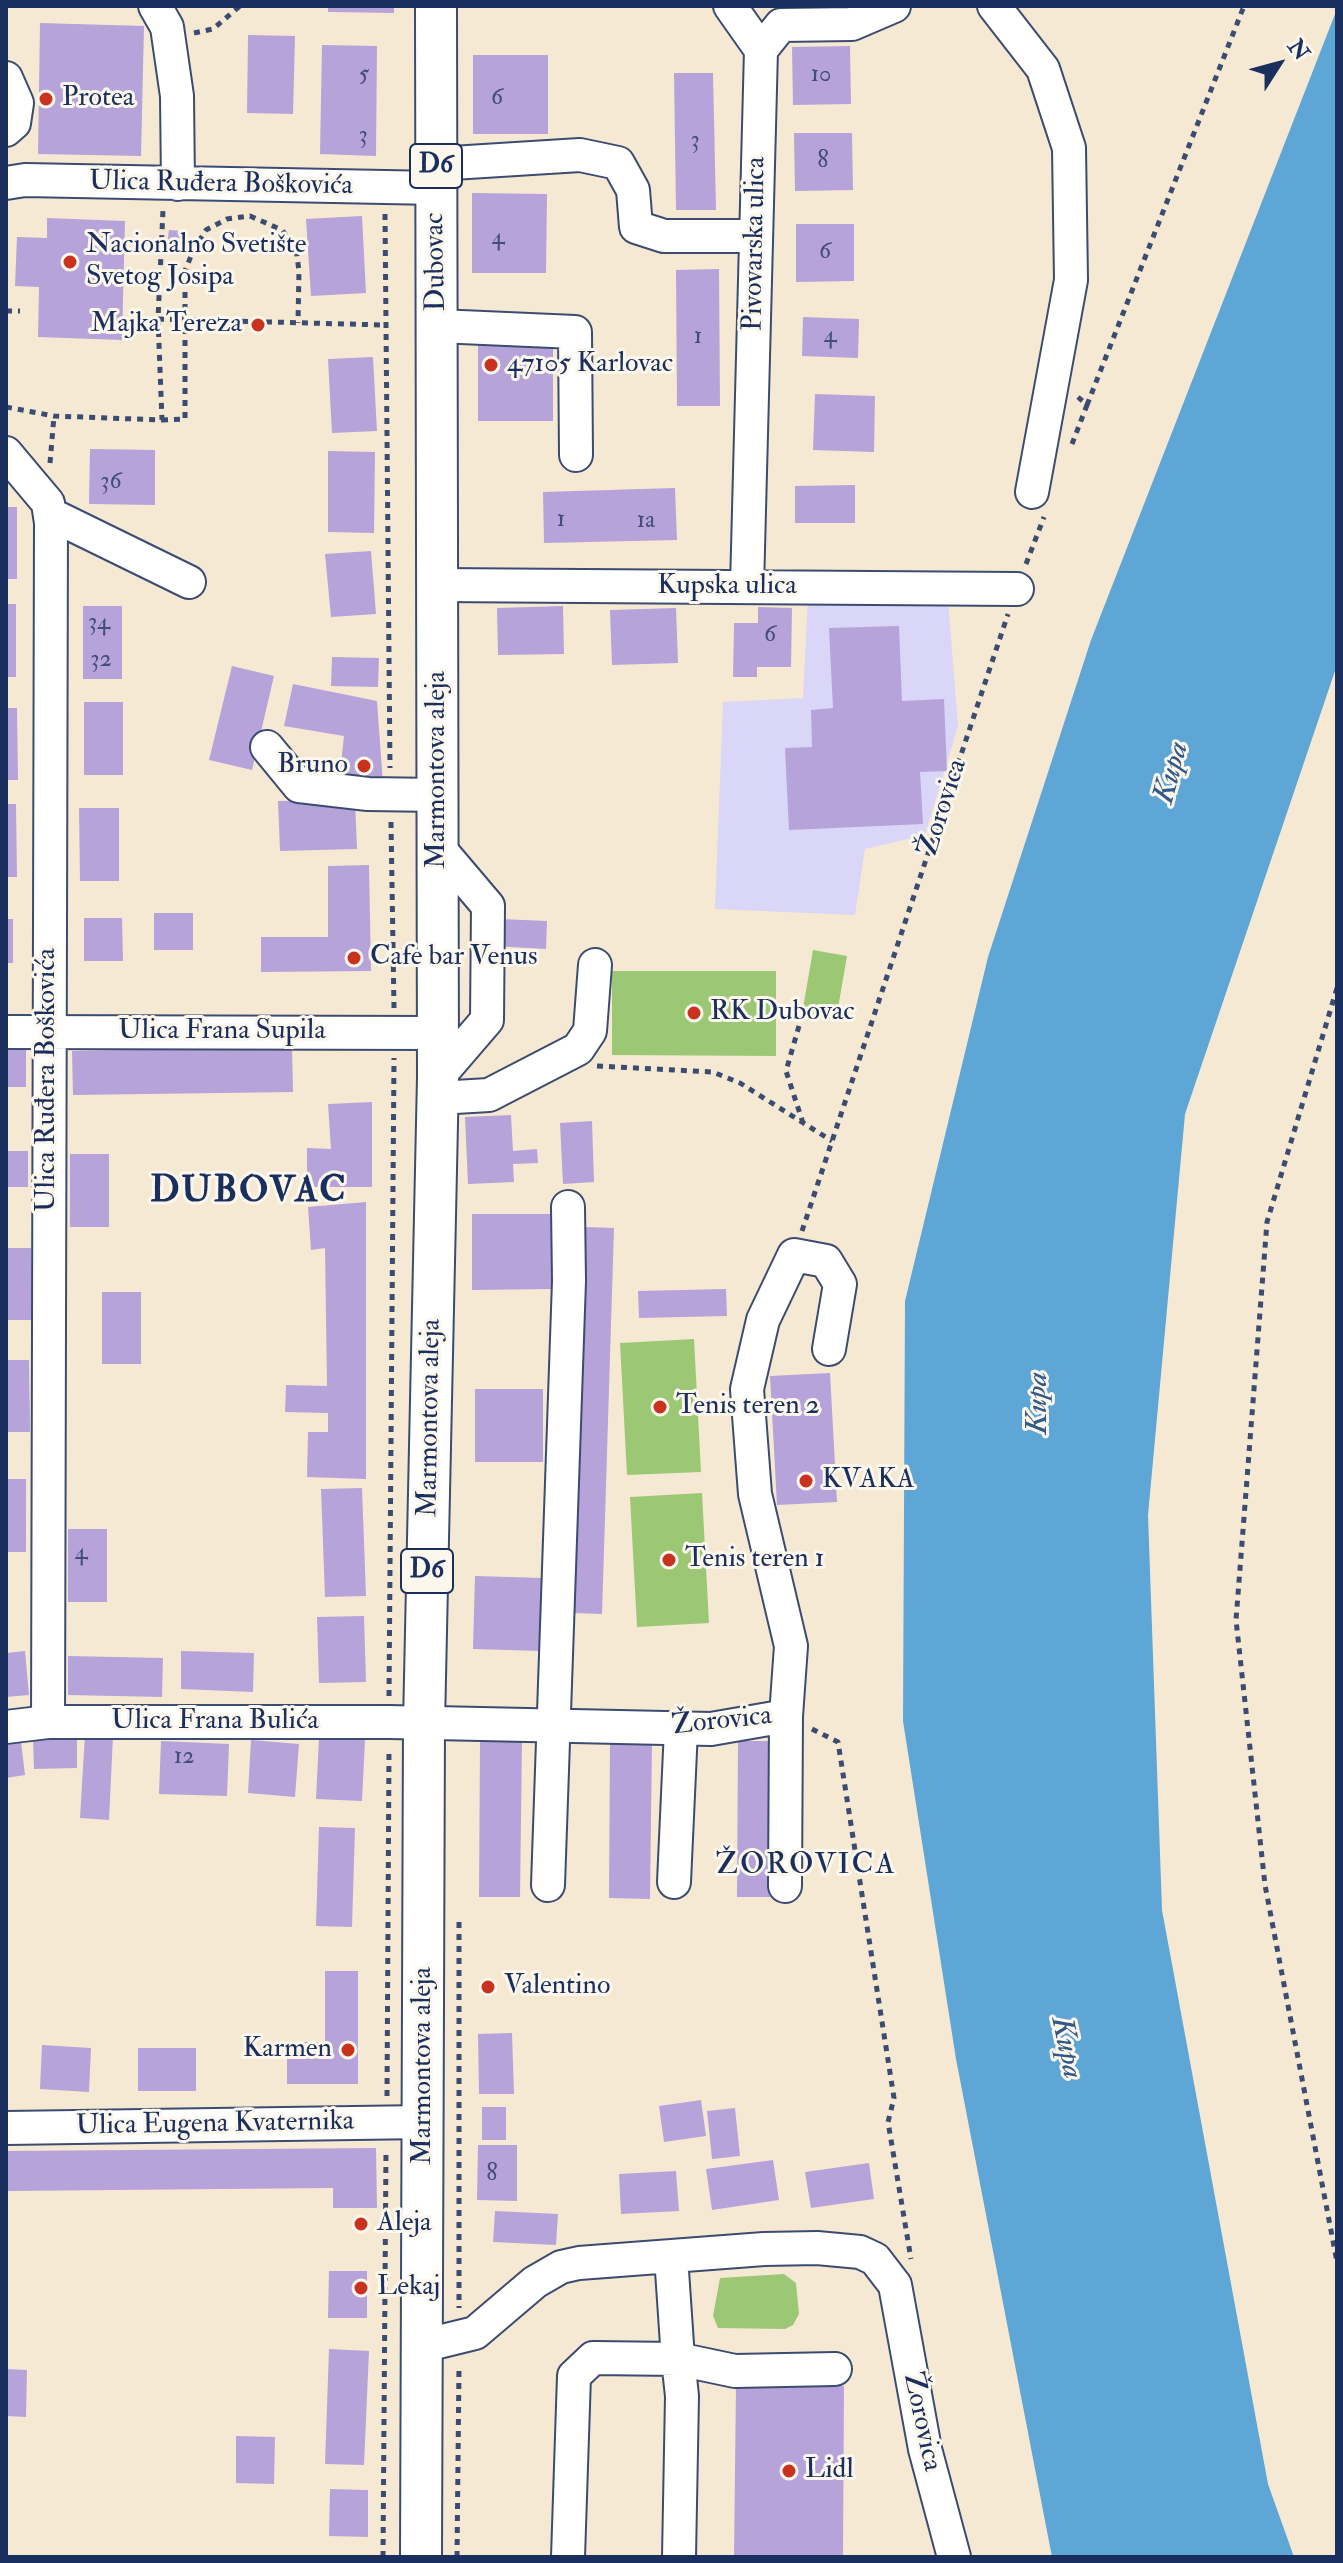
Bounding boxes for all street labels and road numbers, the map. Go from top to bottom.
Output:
road number: D6 [410,144,462,188]
street label: Pivovarska ulica [738,156,774,332]
street label: Ulica Ruđera Boškovića [89,166,353,204]
street label: Dubovac [419,212,455,312]
street label: Kupska ulica [657,570,797,604]
street label: Marmontova aleja [421,671,455,869]
street label: Žorovica [913,755,975,861]
street label: Ulica Ruđera Boškovića [31,948,65,1212]
street label: Ulica Frana Supila [118,1015,326,1049]
street label: Marmontova aleja [412,1319,450,1517]
road number: D6 [401,1549,453,1593]
street label: Žorovica [670,1700,774,1744]
street label: Ulica Frana Bulića [111,1705,319,1739]
street label: Marmontova aleja [407,1967,441,2165]
street label: Ulica Eugena Kvaternika [76,2106,354,2144]
street label: Žorovica [894,2369,948,2475]

